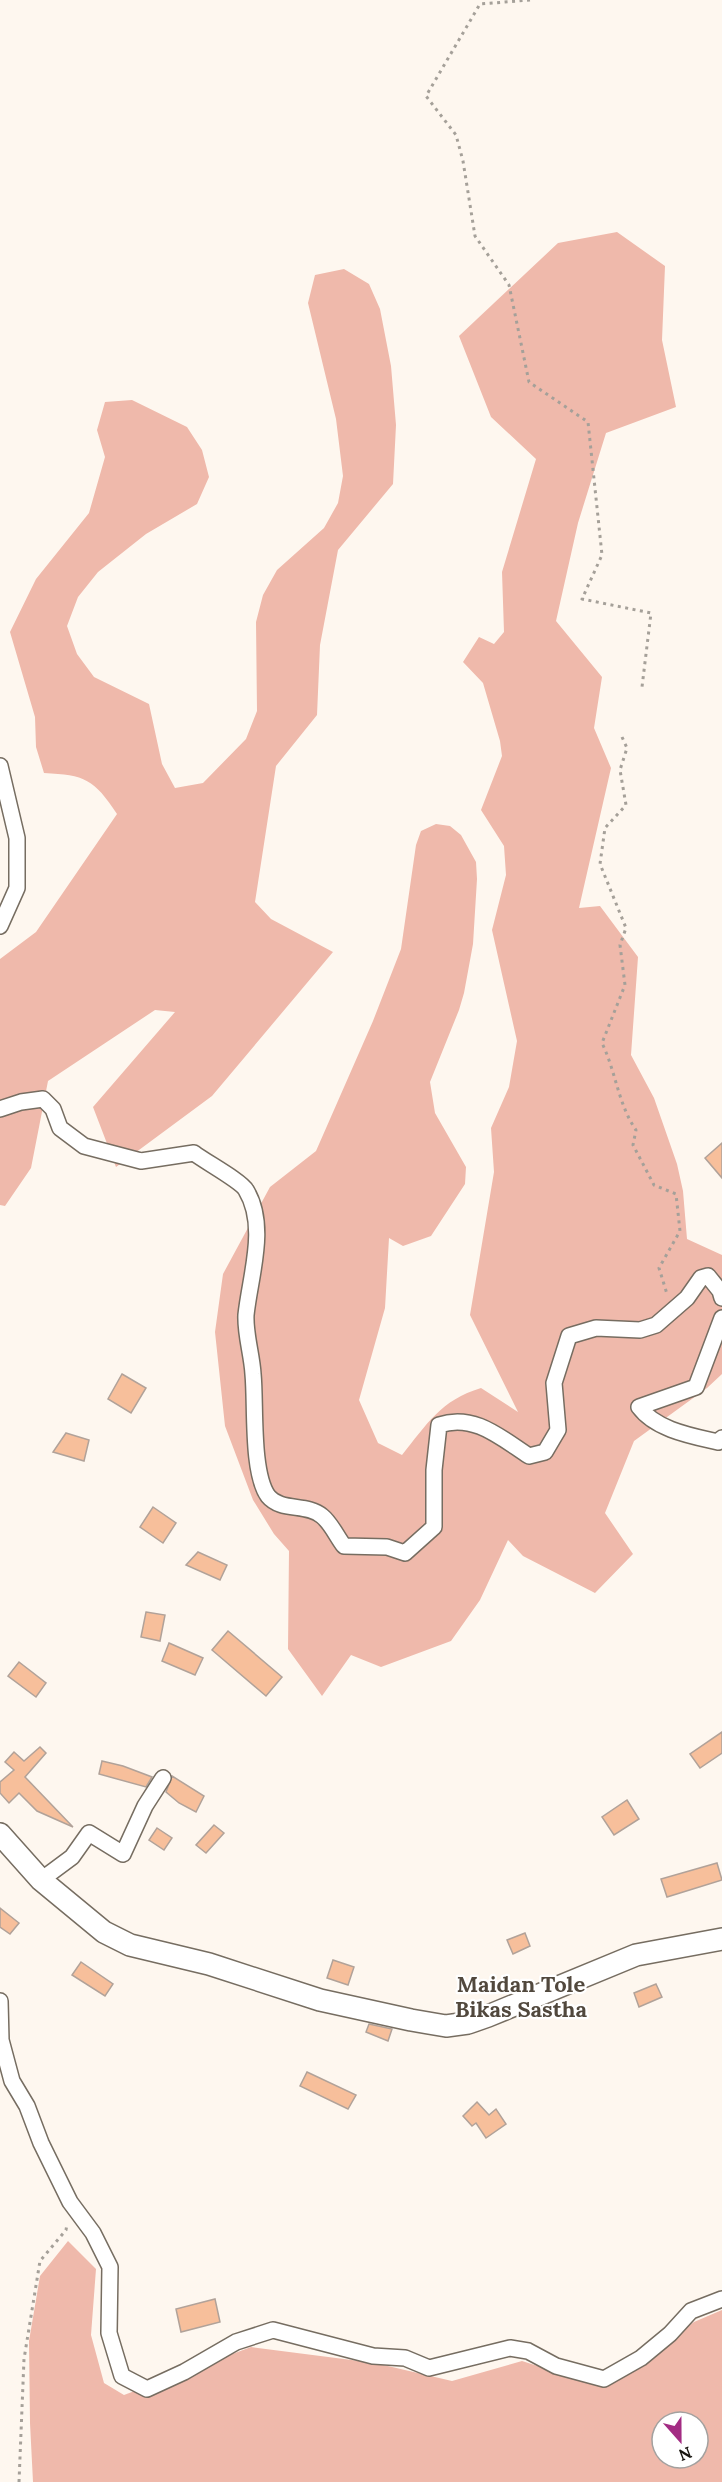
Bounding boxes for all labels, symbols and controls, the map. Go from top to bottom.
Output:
district label: Maidan Tole Bikas Sastha [455,1970,587,2023]
north arrow [650,2410,710,2470]
text: N [676,2442,695,2466]

